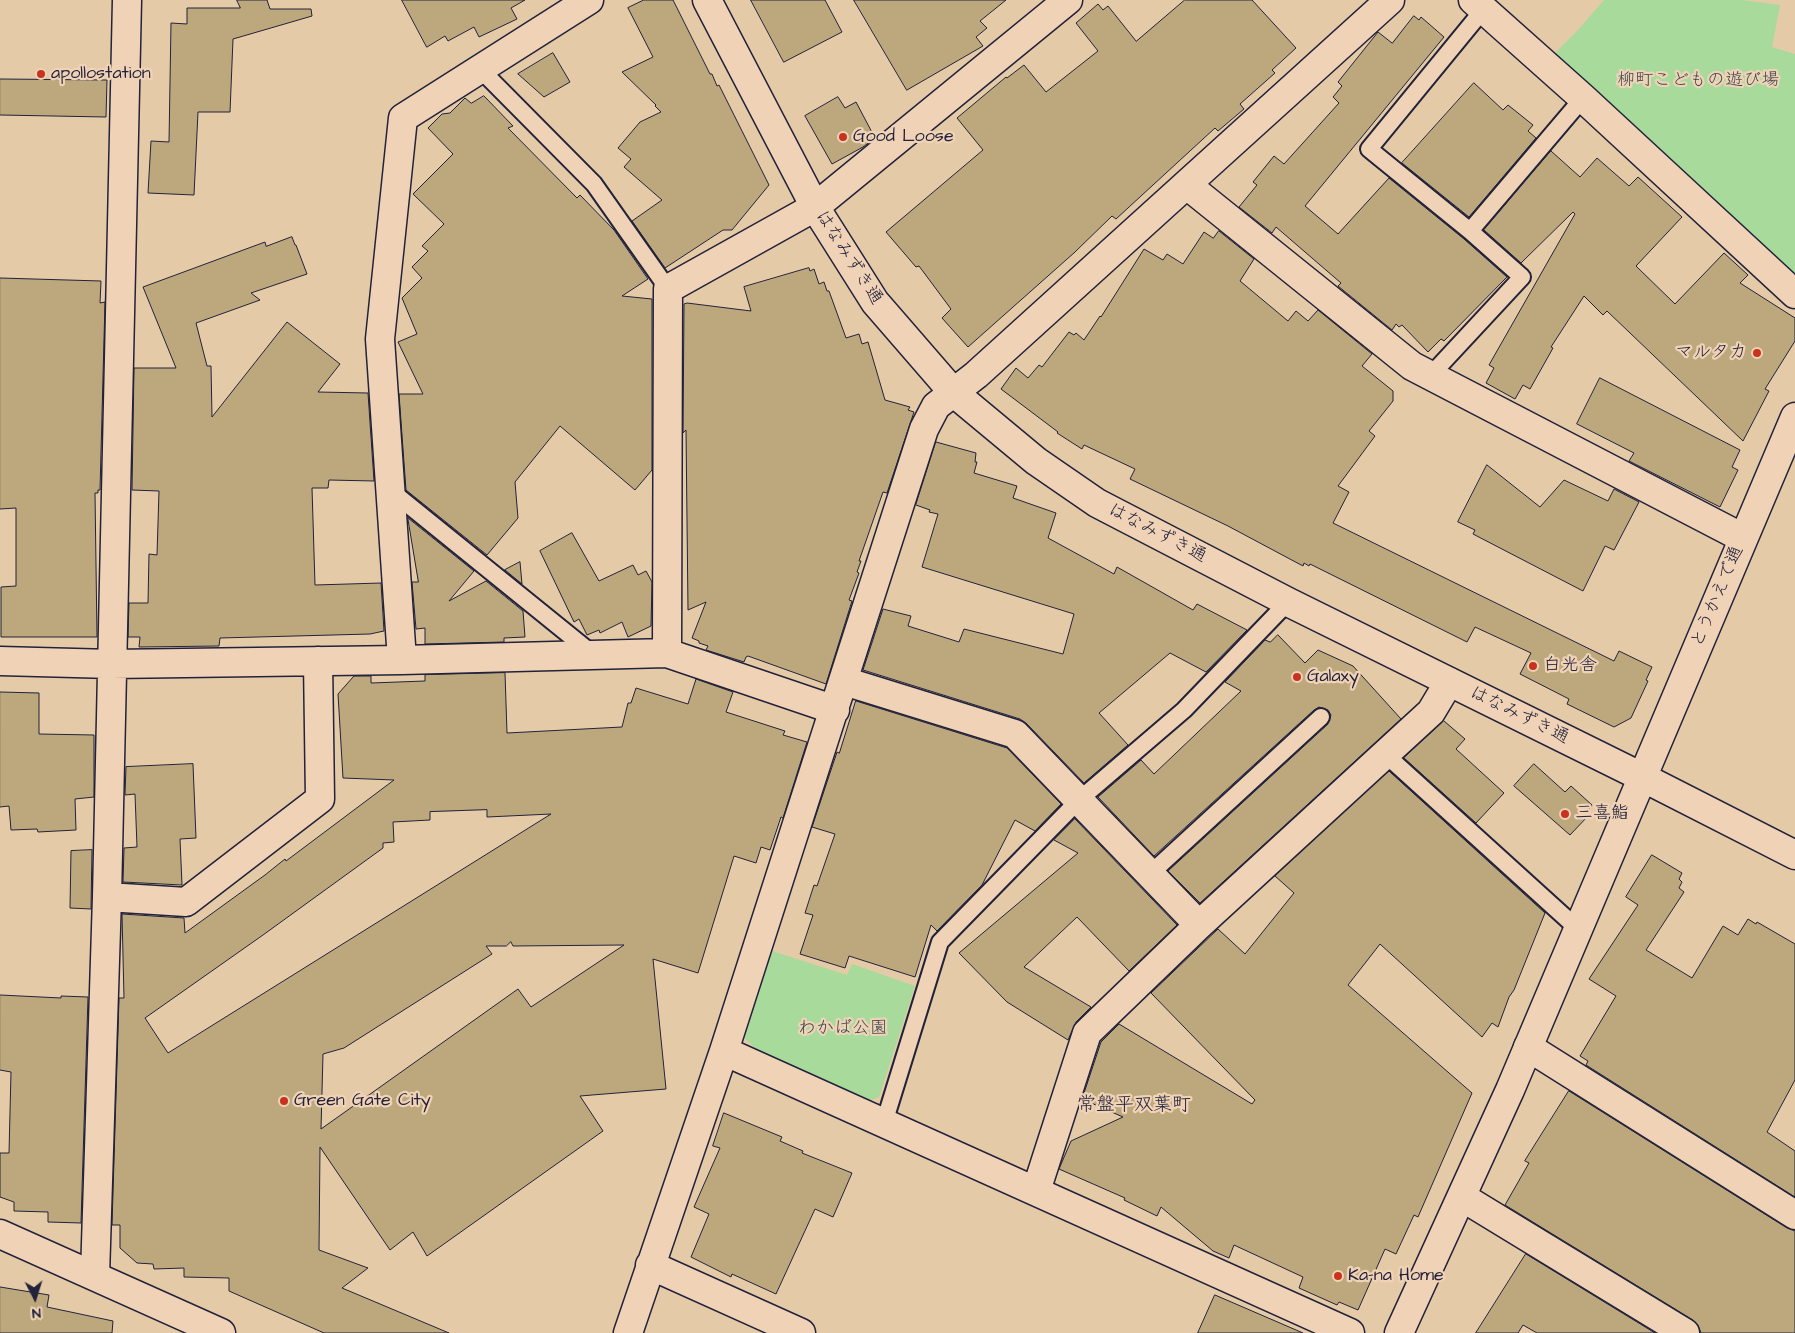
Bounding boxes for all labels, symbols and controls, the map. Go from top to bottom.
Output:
place label: apollostation [51,63,151,85]
marker: apollostation [35,68,47,80]
park label: 柳町こどもの遊び場 [1617,70,1779,92]
place label: Good Loose [853,126,954,148]
marker: Good Loose [837,131,849,143]
street label: はなみずき通 [810,207,886,309]
place label: マルタカ [1675,342,1747,364]
marker: マルタカ [1751,347,1763,359]
street label: はなみずき通 [1104,500,1210,568]
street label: とうかえで通 [1687,543,1749,651]
place label: 白光舎 [1543,655,1597,677]
marker: 白光舎 [1527,660,1539,672]
place label: Galaxy [1307,666,1359,688]
marker: Galaxy [1291,671,1303,683]
street label: はなみずき通 [1466,683,1572,749]
place label: 三喜鮨 [1575,803,1629,825]
marker: 三喜鮨 [1559,808,1571,820]
park label: わかば公園 [798,1018,888,1040]
place label: Green Gate City [294,1090,431,1112]
marker: Green Gate City [278,1095,290,1107]
district label: 常盤平双葉町 [1077,1095,1191,1117]
place label: Ka-na Home [1348,1265,1444,1287]
marker: Ka-na Home [1332,1270,1344,1282]
north arrow [10,1273,60,1323]
text: N [31,1303,42,1323]

